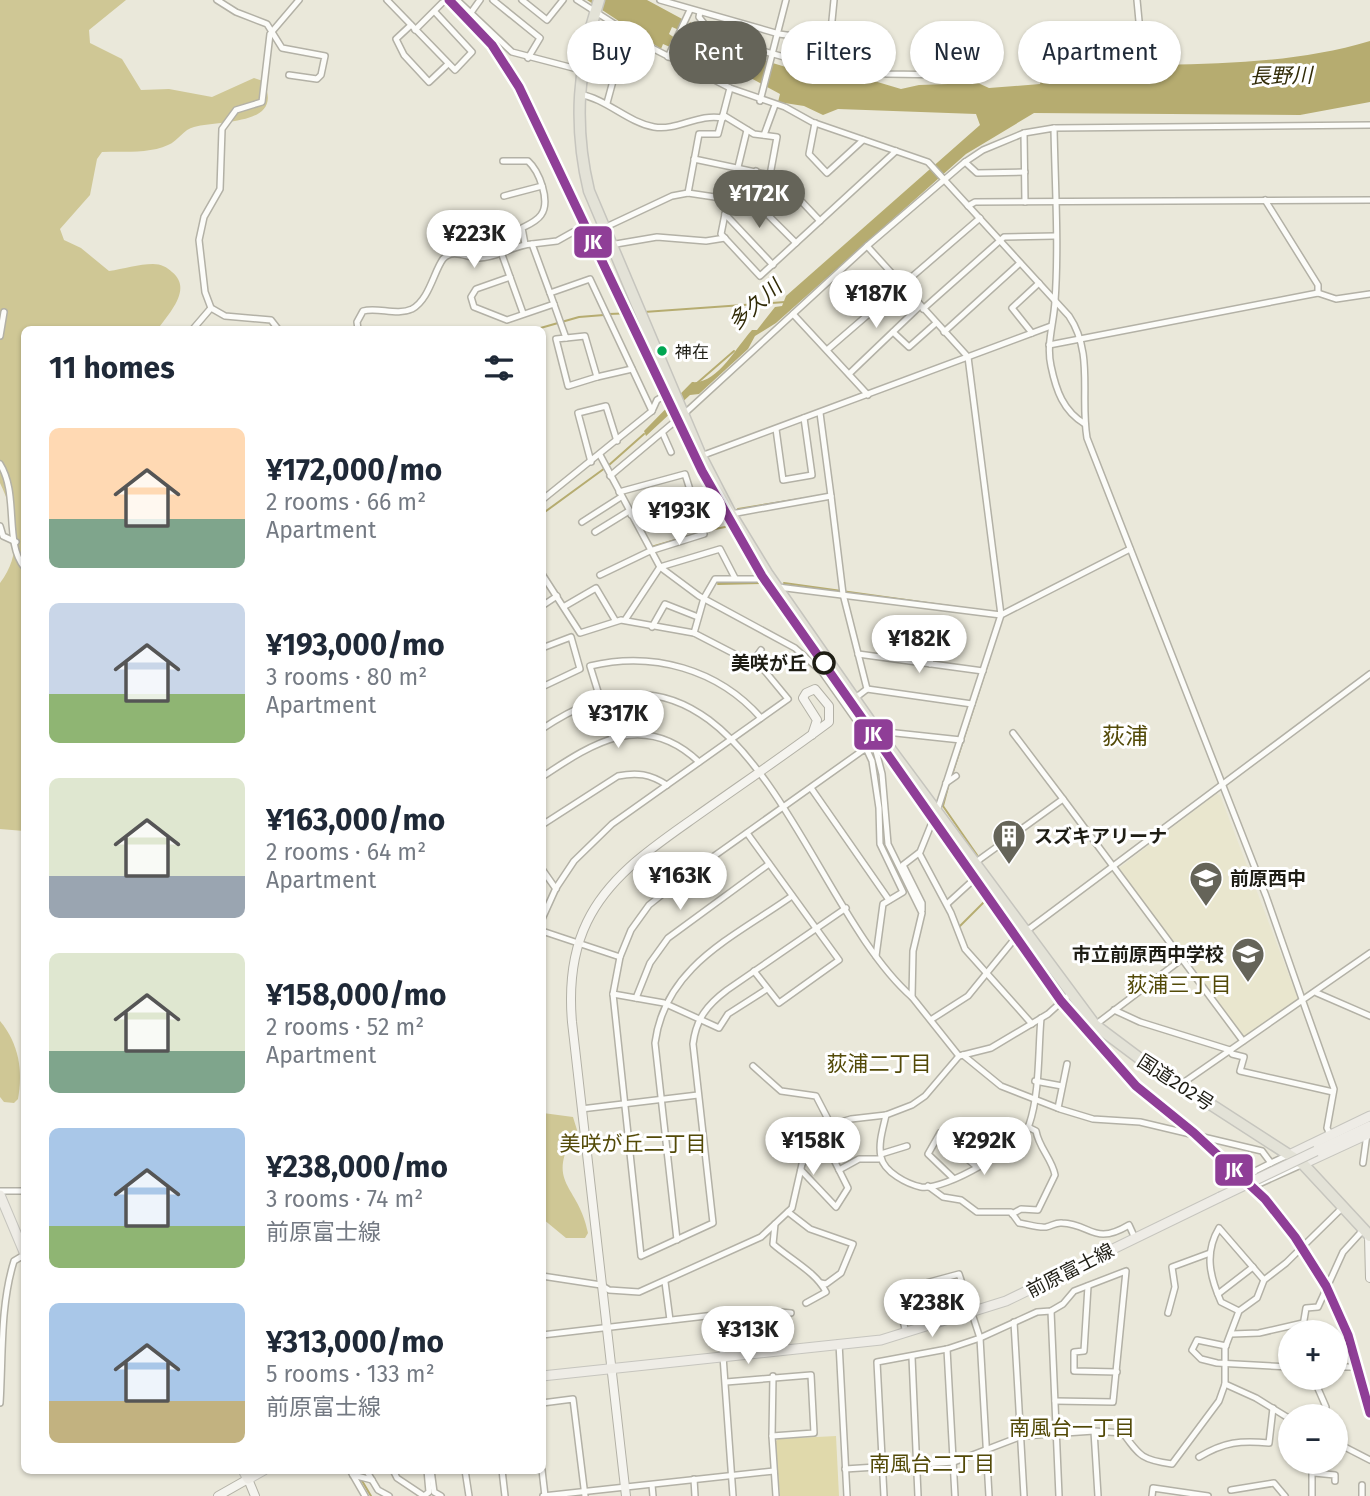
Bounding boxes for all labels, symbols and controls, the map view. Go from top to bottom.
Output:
chip: Buy [567,21,655,84]
chip: Rent [669,21,767,84]
chip: Filters [781,21,896,84]
chip: New [910,21,1004,84]
chip: Apartment [1018,21,1181,84]
water label: 長野川 [1249,62,1315,90]
pin: ¥172K [710,170,808,230]
text: ¥172K [729,179,789,207]
pin: ¥223K [425,210,523,270]
text: ¥223K [443,219,505,247]
line badge: JK [573,225,613,259]
text: JK [583,231,603,254]
pin: ¥187K [827,270,925,330]
water label: 多久川 [723,273,789,336]
text: ¥187K [845,279,907,307]
place label: 神在 [675,342,709,363]
marker: 神在 [655,344,669,358]
icon: filters [480,349,518,387]
text: 11 homes [49,350,175,386]
text: ¥172,000/mo [266,452,442,488]
icon: home [105,456,189,540]
text: 2 rooms · 66 m² [266,488,426,516]
pin: ¥193K [630,488,728,547]
text: ¥193K [648,496,710,524]
text: Apartment [266,516,376,544]
pin: ¥182K [870,616,968,675]
text: ¥182K [888,624,950,652]
text: ¥193,000/mo [266,627,445,663]
icon: home [105,631,189,715]
place label: 美咲が丘 [731,652,807,675]
marker: 美咲が丘 [813,652,835,674]
text: 3 rooms · 80 m² [266,663,427,691]
pin: ¥317K [569,690,667,750]
text: Apartment [266,691,376,719]
text: ¥317K [588,699,648,727]
line badge: JK [853,718,894,751]
district label: 荻浦 [1102,722,1148,750]
text: JK [863,723,883,746]
text: ¥163,000/mo [266,802,445,838]
icon: home [105,806,189,890]
building icon: スズキアリーナ [990,817,1028,866]
place label: スズキアリーナ [1034,825,1167,848]
text: 2 rooms · 64 m² [266,838,426,866]
pin: ¥163K [631,852,729,912]
school or university icon: 前原西中 [1187,859,1225,908]
text: ¥163K [649,861,711,889]
text: Apartment [266,866,376,894]
place label: 前原西中 [1230,867,1306,890]
school or university icon: 市立前原西中学校 [1229,935,1267,984]
place label: 市立前原西中学校 [1072,943,1224,966]
district label: 荻浦三丁目 [1127,972,1232,998]
text: ¥158,000/mo [266,977,447,1013]
icon: home [105,981,189,1065]
text: 2 rooms · 52 m² [266,1013,424,1041]
text: Apartment [266,1041,376,1069]
street label: 国道202号 [1133,1049,1218,1116]
district label: 荻浦二丁目 [827,1051,932,1077]
pin: ¥158K [764,1118,862,1177]
pin: ¥292K [935,1118,1033,1177]
text: ¥158K [781,1126,845,1154]
text: ¥292K [952,1126,1016,1154]
district label: 美咲が丘二丁目 [560,1131,707,1157]
text: ¥238,000/mo [266,1149,448,1185]
line badge: JK [1214,1153,1254,1187]
icon: home [105,1156,189,1240]
text: JK [1224,1159,1244,1182]
text: 3 rooms · 74 m² [266,1185,423,1213]
text: 前原富士線 [266,1218,381,1246]
street label: 前原富士線 [1023,1239,1118,1302]
pin: ¥238K [883,1280,981,1339]
text: ¥238K [900,1288,964,1316]
pin: ¥313K [699,1306,797,1366]
text: ¥313K [717,1315,779,1343]
map controls [1278,1320,1348,1474]
button: + [1278,1320,1348,1390]
text: ¥313,000/mo [266,1324,444,1360]
icon: home [105,1331,189,1415]
text: 5 rooms · 133 m² [266,1360,435,1388]
text: 前原富士線 [266,1393,381,1421]
button: − [1278,1404,1348,1474]
district label: 南風台一丁目 [1009,1415,1135,1441]
district label: 南風台二丁目 [869,1451,995,1477]

